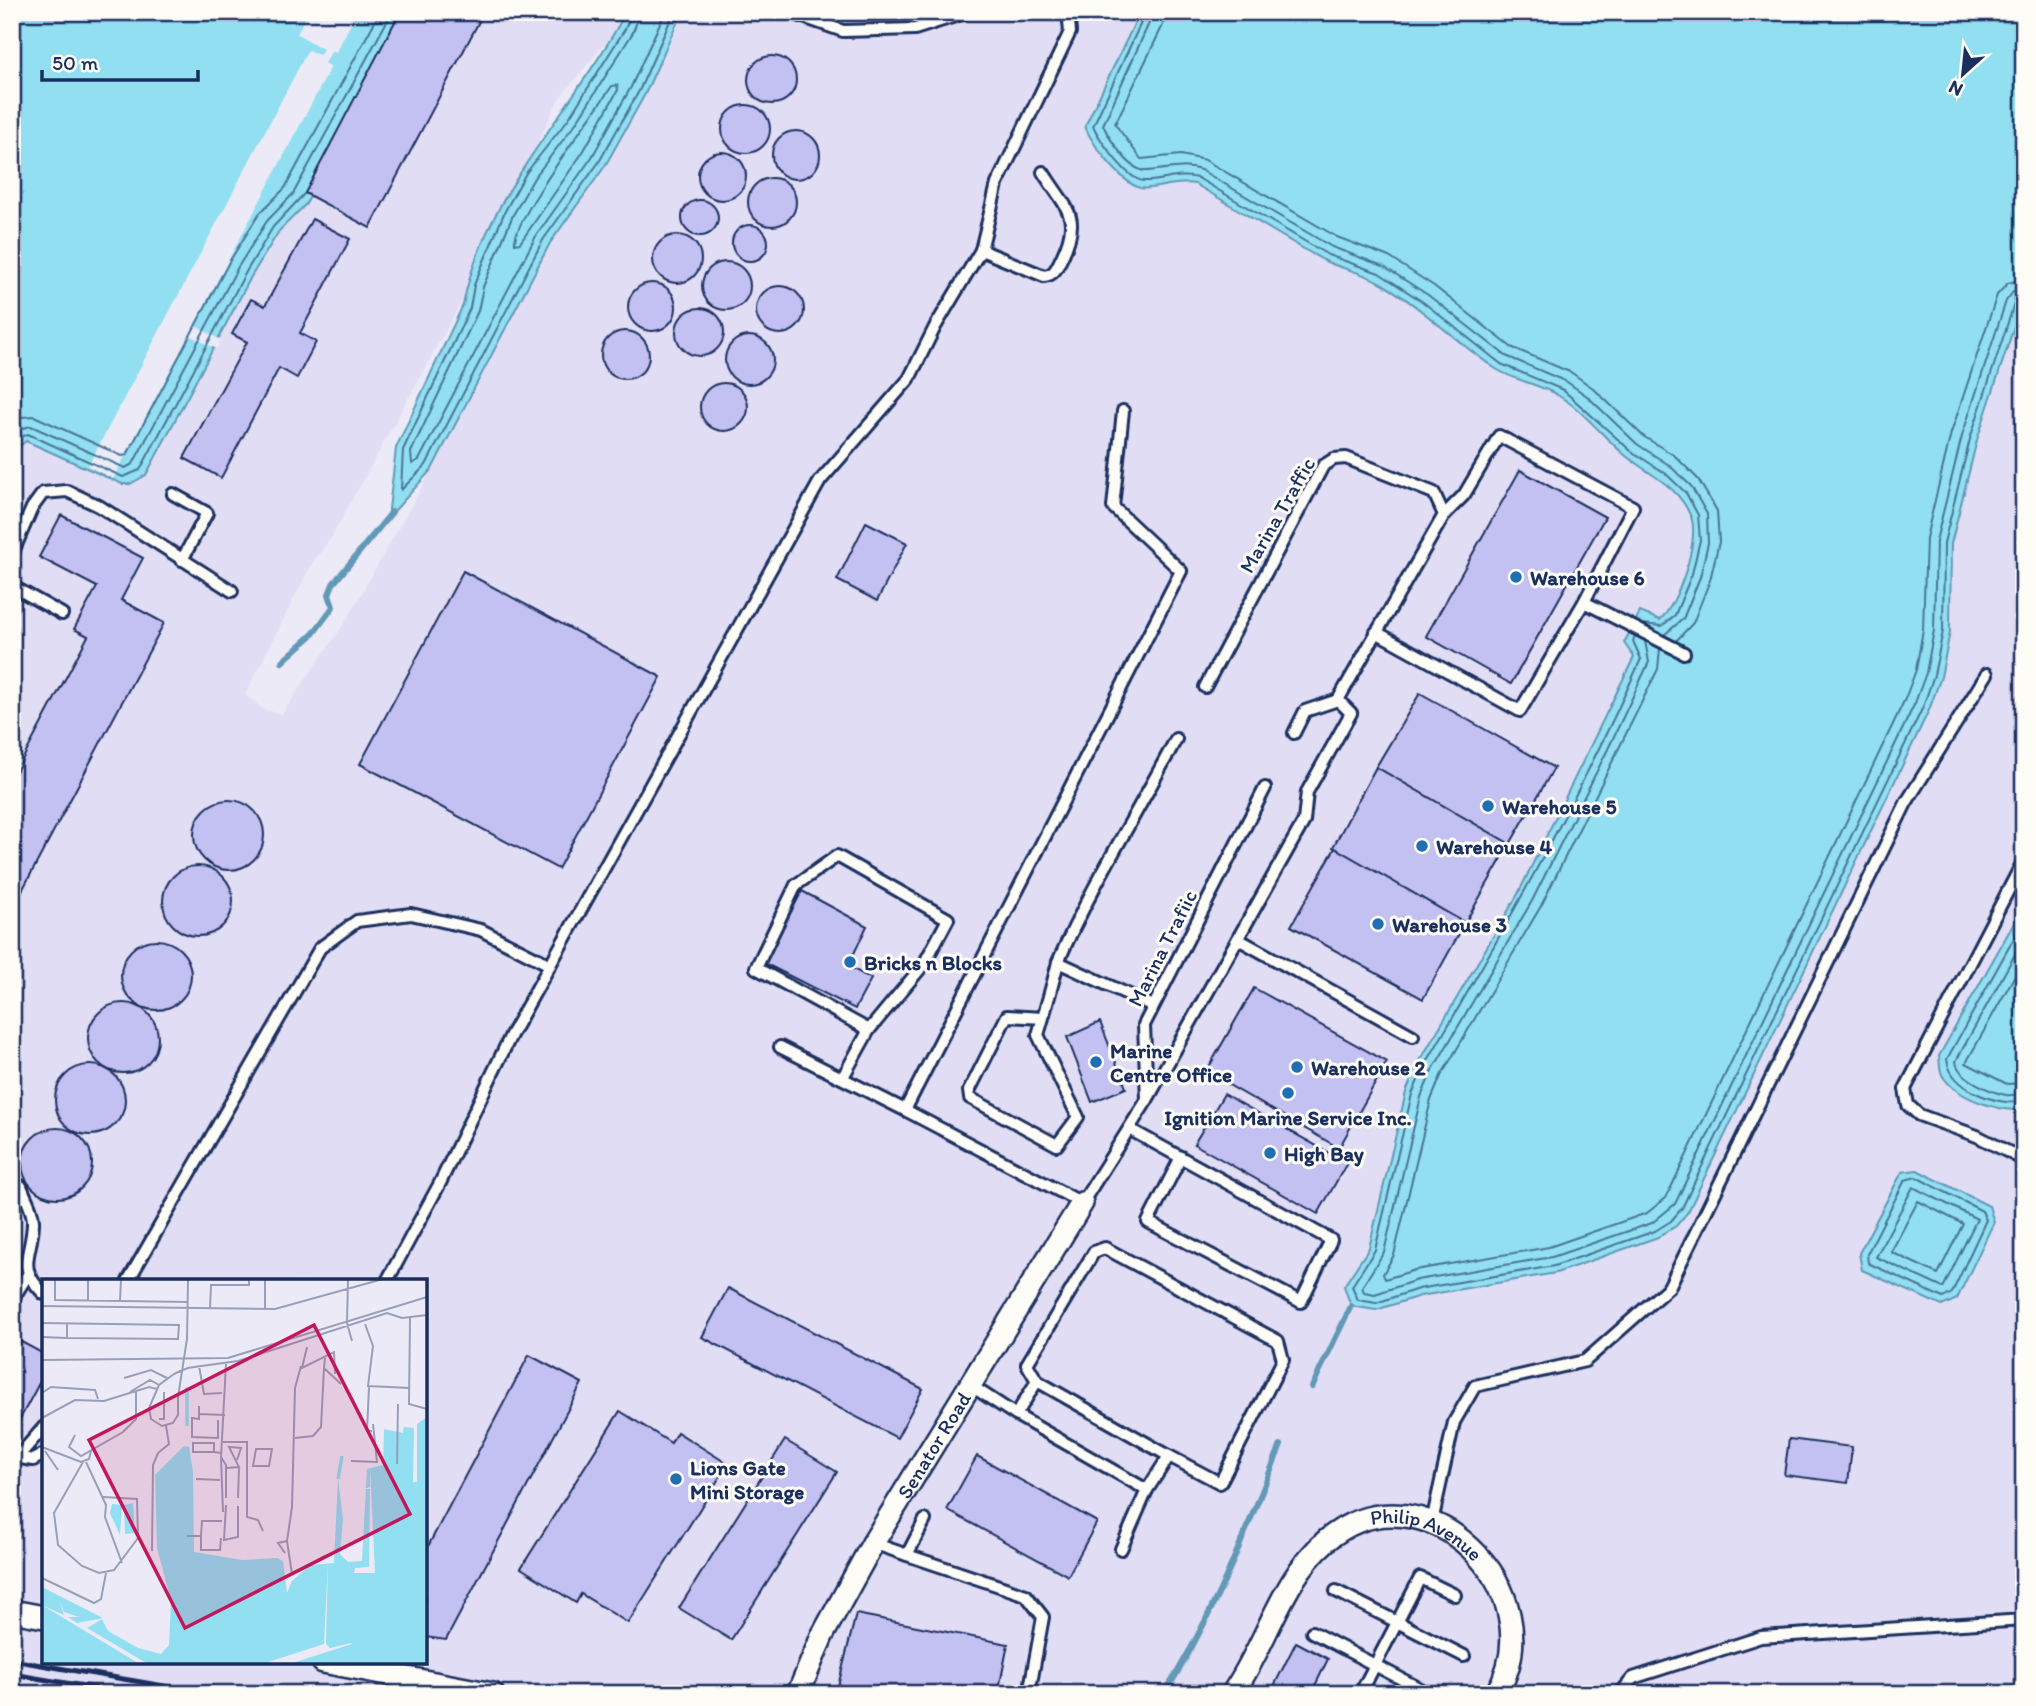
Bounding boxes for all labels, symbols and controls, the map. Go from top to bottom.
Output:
scale bar [42,38,198,82]
north arrow [1927,38,1997,108]
text: 50 m [52,50,99,75]
text: N [1945,76,1966,102]
street label: Marina Traffic [1234,453,1320,577]
place label: Warehouse 6 [1530,565,1645,590]
marker: Warehouse 6 [1508,569,1524,585]
place label: Warehouse 5 [1502,794,1617,819]
marker: Warehouse 5 [1480,798,1496,814]
place label: Warehouse 4 [1436,834,1553,859]
marker: Warehouse 4 [1414,838,1430,854]
street label: Marina Trafiic [1122,885,1202,1011]
place label: Warehouse 3 [1392,912,1507,937]
marker: Warehouse 3 [1370,916,1386,932]
place label: Bricks n Blocks [864,950,1002,975]
marker: Bricks n Blocks [842,954,858,970]
place label: Marine Centre Office [1110,1038,1232,1087]
marker: Marine Centre Office [1088,1054,1104,1070]
place label: Warehouse 2 [1311,1055,1426,1080]
marker: Warehouse 2 [1289,1059,1305,1075]
marker: Ignition Marine Service Inc. [1280,1085,1296,1101]
place label: Ignition Marine Service Inc. [1164,1105,1412,1131]
place label: High Bay [1284,1141,1365,1167]
marker: High Bay [1262,1145,1278,1161]
inset map [42,1279,427,1664]
street label: Senator Road [891,1386,976,1503]
place label: Lions Gate Mini Storage [690,1455,804,1505]
marker: Lions Gate Mini Storage [668,1471,684,1487]
street label: Philip Avenue [1368,1502,1488,1566]

